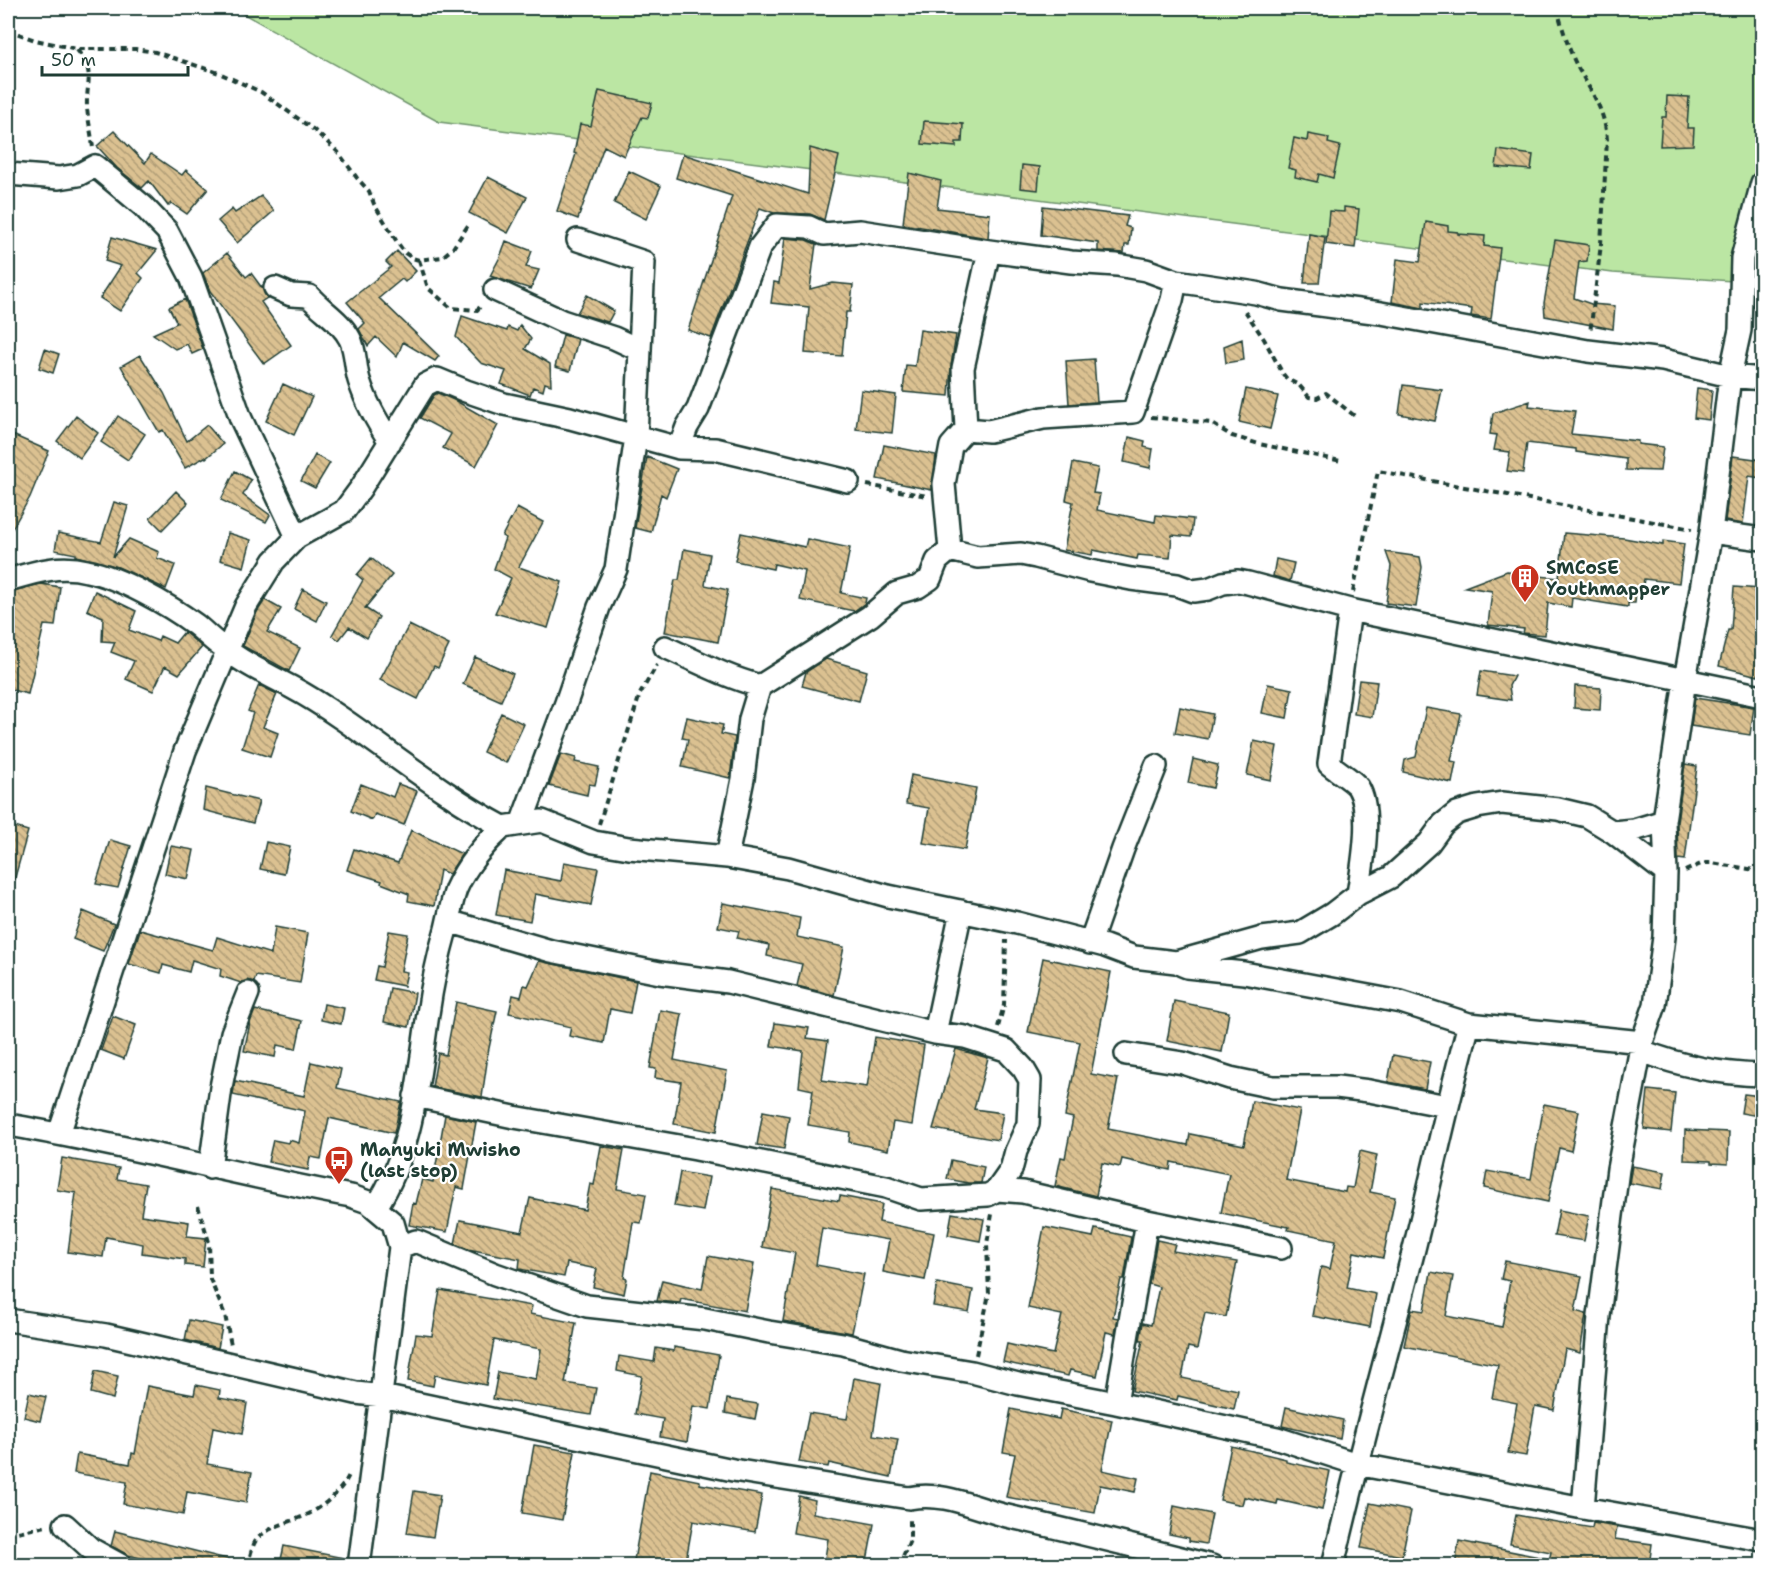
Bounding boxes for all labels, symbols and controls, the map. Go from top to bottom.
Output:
scale bar [42,39,188,77]
text: 50 m [51,48,96,72]
place label: SMCoSE Youthmapper [1546,556,1670,601]
building icon: SMCoSE Youthmapper [1509,562,1541,604]
place label: Manyuki Mwisho (last stop) [360,1138,521,1183]
bus stop icon: Manyuki Mwisho (last stop) [323,1144,355,1186]

